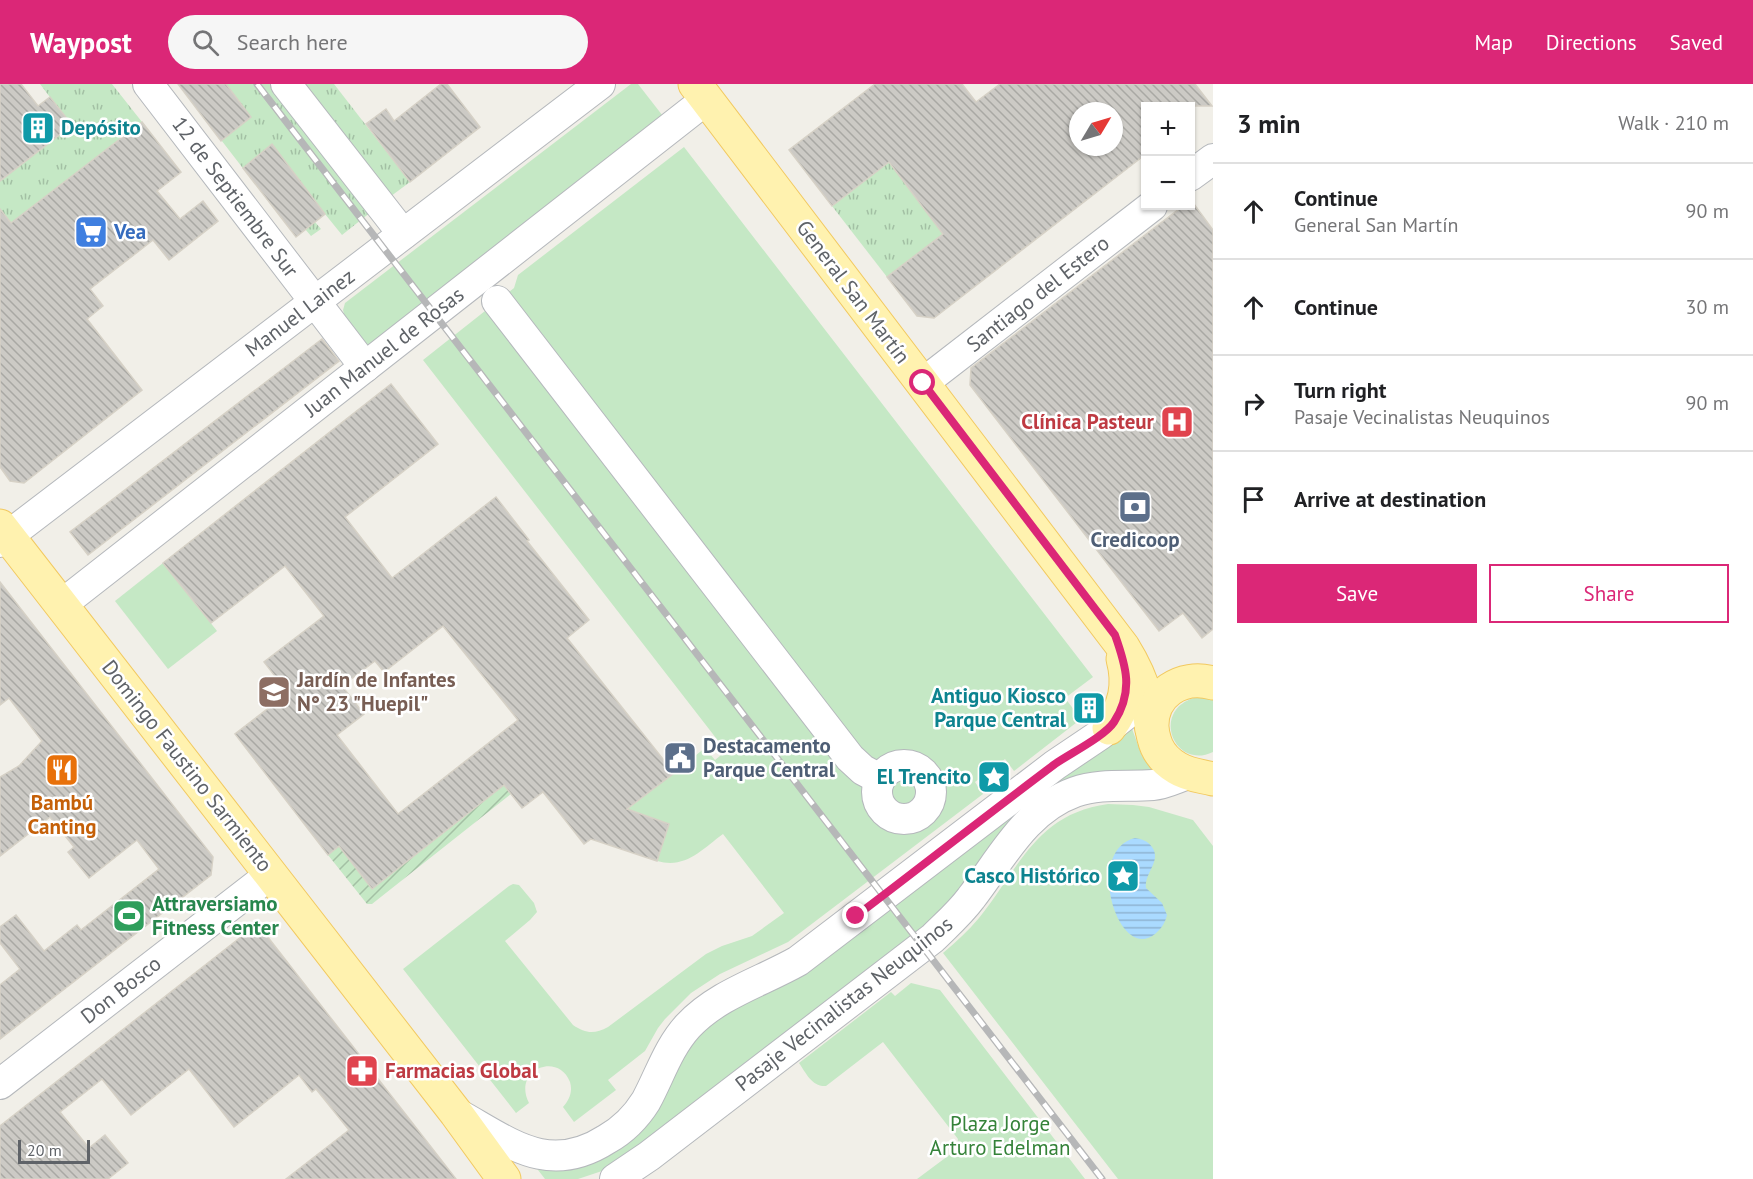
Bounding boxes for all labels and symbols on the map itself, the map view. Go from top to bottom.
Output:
north arrow [1069,102,1123,156]
building icon: Depósito [20,110,56,146]
street label: 12 de Septiembre Sur [166,111,305,282]
place label: Depósito [61,114,141,141]
supermarket icon: Vea [73,214,109,250]
street label: General San Martín [791,215,916,369]
place label: Vea [113,218,146,245]
street label: Santiago del Estero [961,229,1115,358]
street label: Manuel Lainez [240,263,360,363]
street label: Juan Manuel de Rosas [298,281,469,423]
route start [909,369,935,395]
hospital icon: Clínica Pasteur [1159,404,1195,440]
place label: Clínica Pasteur [1021,408,1155,435]
bank icon: Credicoop [1117,489,1153,525]
place label: Credicoop [1090,526,1180,553]
street label: Domingo Faustino Sarmiento [96,654,279,877]
place label: Jardín de Infantes N° 23 "Huepil" [296,666,456,717]
school or university icon: Jardín de Infantes N° 23 "Huepil" [256,674,292,710]
place label: Antiguo Kiosco Parque Central [931,682,1067,733]
building icon: Antiguo Kiosco Parque Central [1071,690,1107,726]
place label: Destacamento Parque Central [703,732,836,783]
public building icon: Destacamento Parque Central [662,740,698,776]
restaurant icon: Bambú Canting [44,752,80,788]
place icon: El Trencito [976,759,1012,795]
place label: El Trencito [877,763,971,790]
place label: Bambú Canting [27,789,97,840]
place icon: Casco Histórico [1105,858,1141,894]
place label: Casco Histórico [964,862,1100,889]
place label: Attraversiamo Fitness Center [152,890,280,941]
sports icon: Attraversiamo Fitness Center [111,898,147,934]
route end [842,902,868,928]
street label: Pasaje Vecinalistas Neuquinos [730,910,958,1097]
street label: Don Bosco [75,950,166,1029]
pharmacy icon: Farmacias Global [344,1053,380,1089]
place label: Farmacias Global [385,1057,539,1084]
park label: Plaza Jorge Arturo Edelman [930,1110,1070,1161]
scale bar [18,1137,90,1164]

